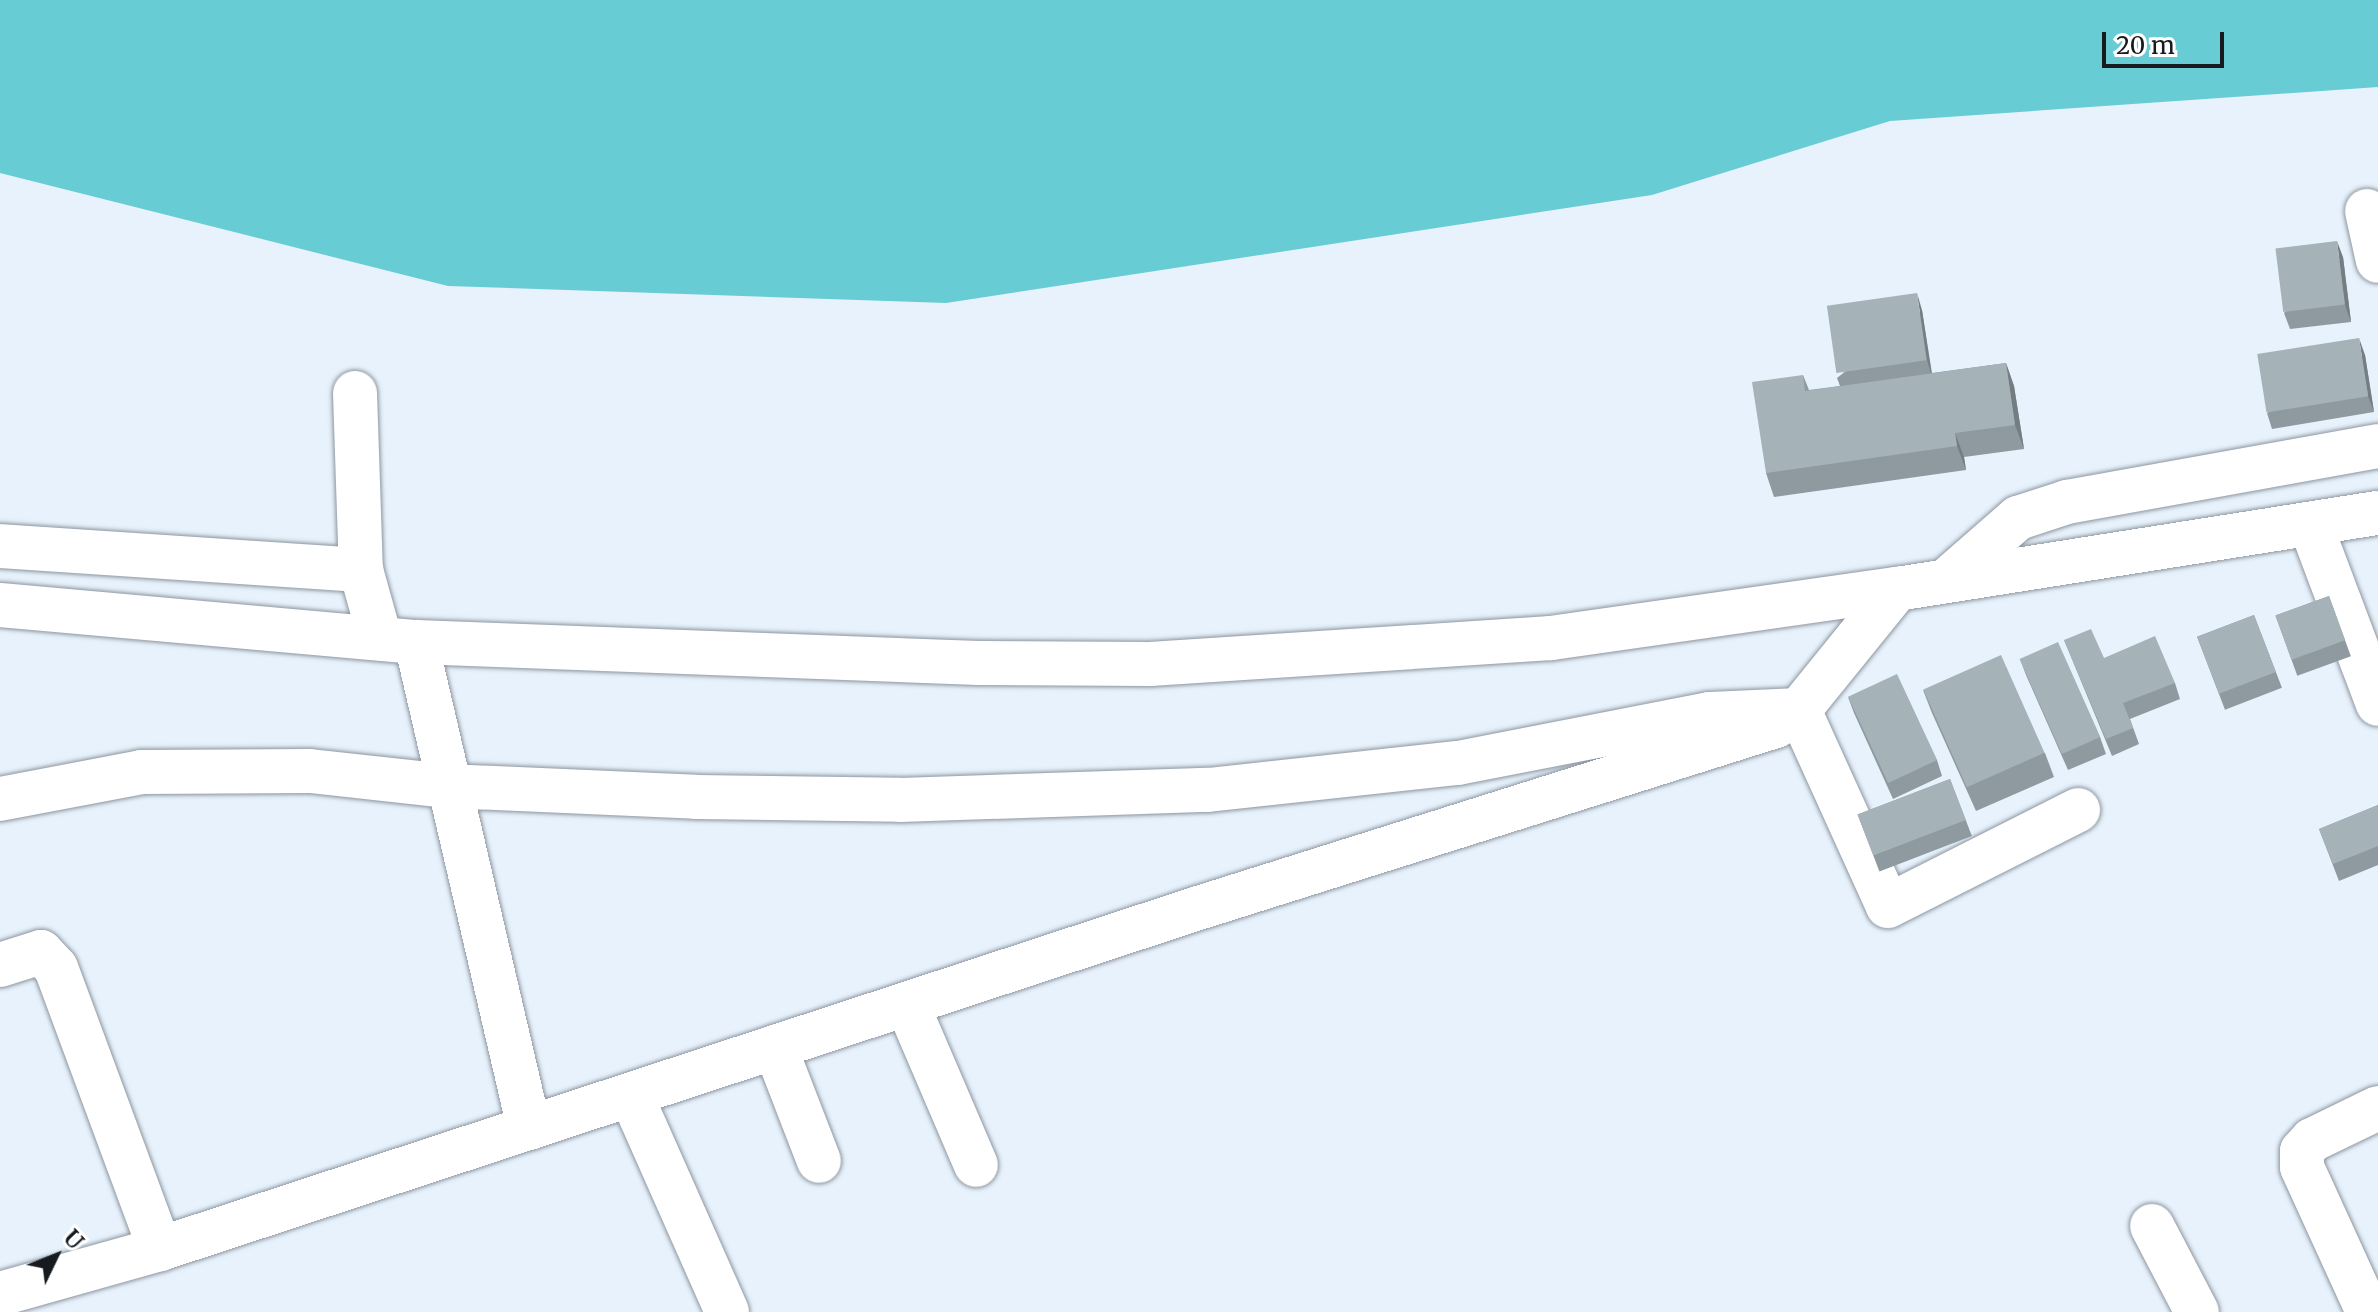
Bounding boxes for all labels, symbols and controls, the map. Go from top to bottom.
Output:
scale bar [2106,16,2228,66]
text: 20 m [2116,30,2175,61]
north arrow [16,1216,96,1296]
text: U [58,1224,89,1255]

